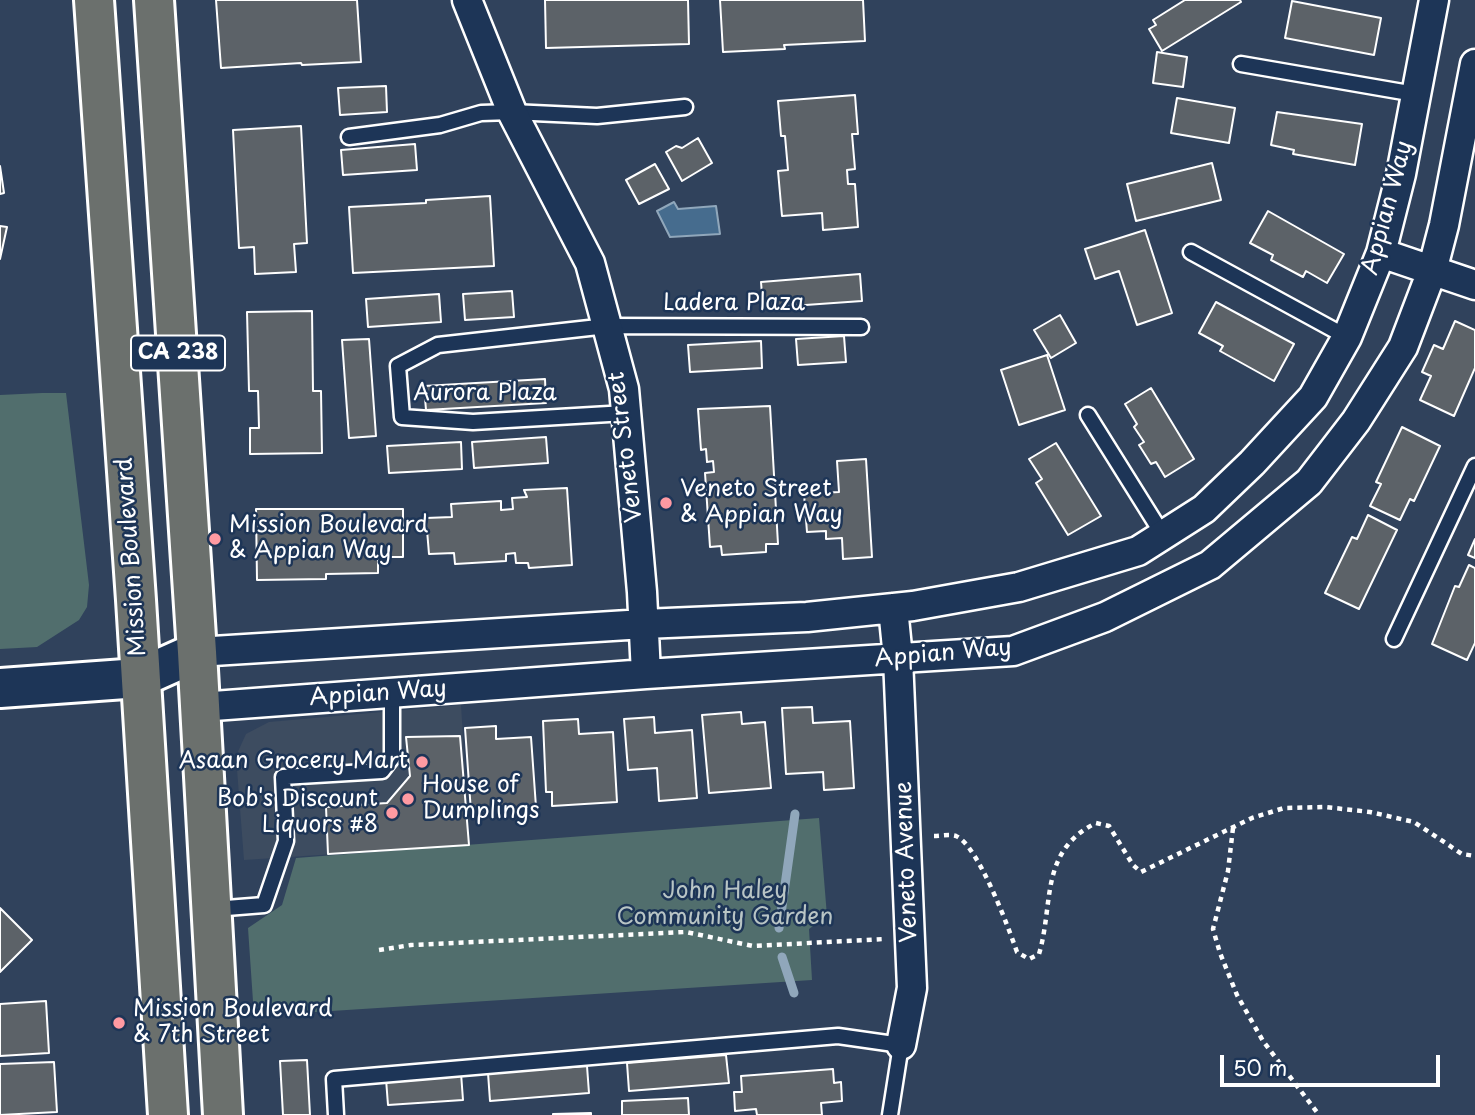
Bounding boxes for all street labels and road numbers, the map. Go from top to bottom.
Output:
street label: Appian Way [1357,138,1419,278]
street label: Ladera Plaza [663,290,805,318]
road number: CA 238 [131,336,225,370]
street label: Veneto Street [603,370,649,524]
street label: Aurora Plaza [413,380,557,408]
street label: Mission Boulevard [111,457,153,657]
street label: Appian Way [873,634,1013,674]
street label: Appian Way [308,675,448,713]
street label: Veneto Avenue [890,781,924,943]

